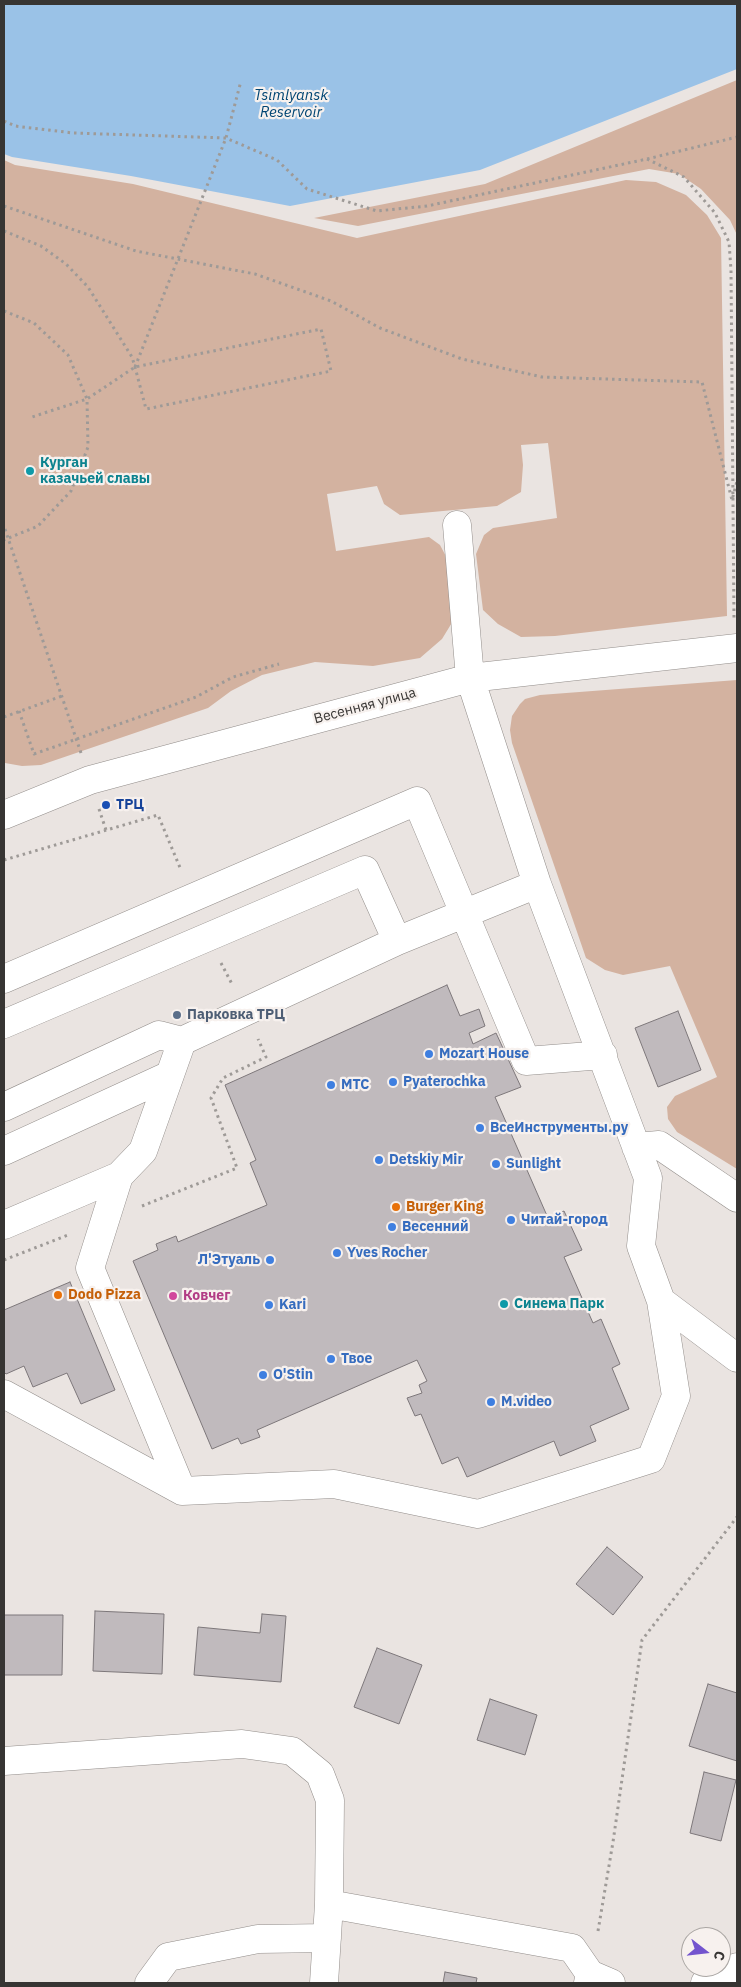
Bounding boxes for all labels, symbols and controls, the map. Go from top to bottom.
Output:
water label: Tsimlyansk Reservoir [254,87,328,122]
place label: Курган казачьей славы [40,455,150,488]
marker: Курган казачьей славы [24,465,36,477]
street label: Весенняя улица [312,684,418,728]
place label: ТРЦ [116,797,144,813]
marker: ТРЦ [100,799,112,811]
place label: Парковка ТРЦ [187,1007,285,1023]
marker: Парковка ТРЦ [171,1009,183,1021]
place label: Mozart House [439,1046,529,1062]
marker: Mozart House [423,1048,435,1060]
place label: Pyaterochka [403,1074,486,1090]
marker: Pyaterochka [387,1076,399,1088]
place label: МТС [341,1077,369,1093]
marker: МТС [325,1079,337,1091]
place label: ВсеИнструменты.ру [490,1120,628,1136]
marker: ВсеИнструменты.ру [474,1122,486,1134]
place label: Detskiy Mir [389,1152,463,1168]
marker: Detskiy Mir [373,1154,385,1166]
place label: Sunlight [506,1156,561,1172]
marker: Sunlight [490,1158,502,1170]
place label: Burger King [406,1199,483,1215]
marker: Burger King [390,1201,402,1213]
place label: Читай-город [521,1212,608,1228]
marker: Читай-город [505,1214,517,1226]
place label: Весенний [402,1219,468,1235]
marker: Весенний [386,1221,398,1233]
place label: Yves Rocher [347,1245,427,1261]
marker: Yves Rocher [331,1247,343,1259]
place label: Л'Этуаль [198,1252,260,1268]
marker: Л'Этуаль [264,1254,276,1266]
place label: Dodo Pizza [68,1287,141,1303]
place label: Ковчег [183,1288,230,1304]
marker: Dodo Pizza [52,1289,64,1301]
marker: Ковчег [167,1290,179,1302]
place label: Синема Парк [514,1296,604,1312]
place label: Kari [279,1297,306,1313]
marker: Синема Парк [498,1298,510,1310]
marker: Kari [263,1299,275,1311]
place label: Твое [341,1351,372,1367]
marker: Твое [325,1353,337,1365]
place label: O'Stin [273,1367,313,1383]
marker: O'Stin [257,1369,269,1381]
place label: M.video [501,1394,552,1410]
marker: M.video [485,1396,497,1408]
north arrow [681,1927,731,1977]
text: С [710,1949,729,1963]

